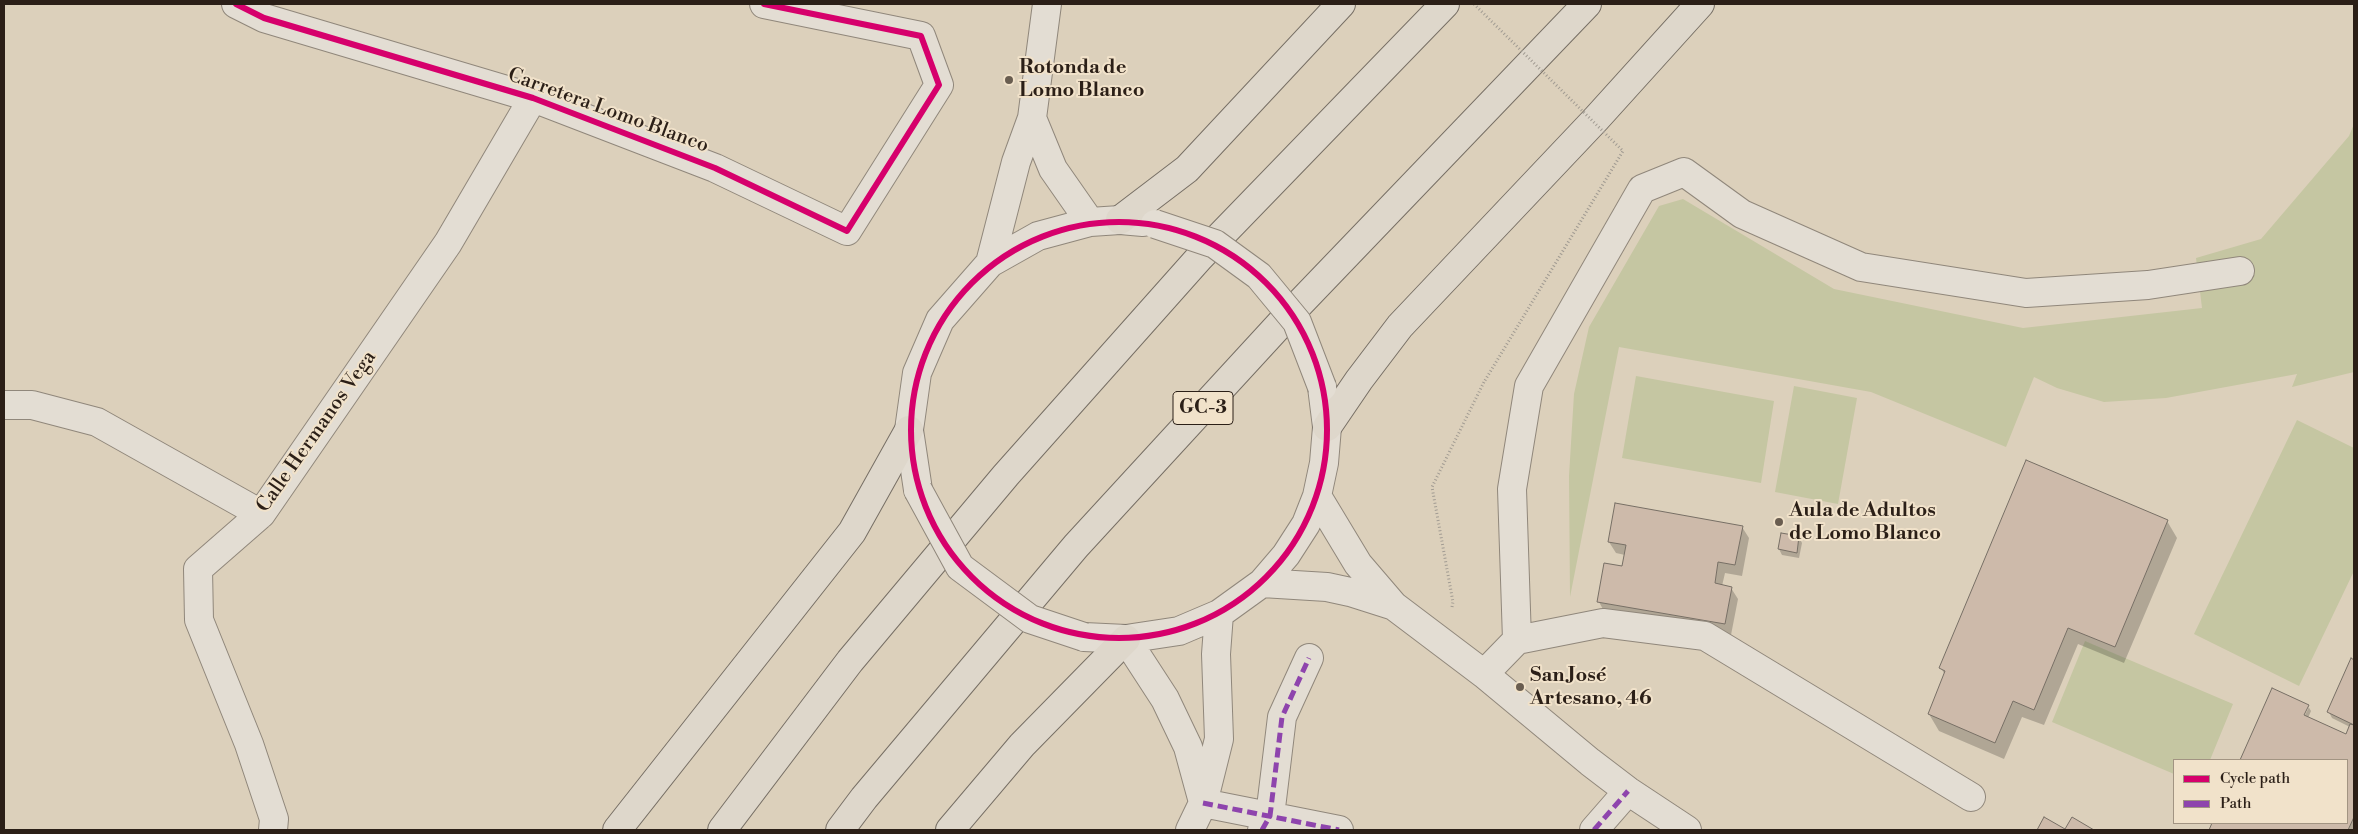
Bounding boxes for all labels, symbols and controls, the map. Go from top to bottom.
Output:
place label: Rotonda de Lomo Blanco [1019,56,1144,103]
street label: Carretera Lomo Blanco [504,63,712,159]
marker: Rotonda de Lomo Blanco [1003,74,1015,86]
street label: Calle Hermanos Vega [252,347,382,517]
road number: GC-3 [1173,392,1233,424]
place label: Aula de Adultos de Lomo Blanco [1789,499,1941,546]
marker: Aula de Adultos de Lomo Blanco [1773,516,1785,528]
place label: San José Artesano, 46 [1530,664,1652,711]
marker: San José Artesano, 46 [1514,681,1526,693]
legend [2173,759,2348,824]
text: Cycle path [2220,769,2290,788]
text: Path [2220,794,2252,813]

